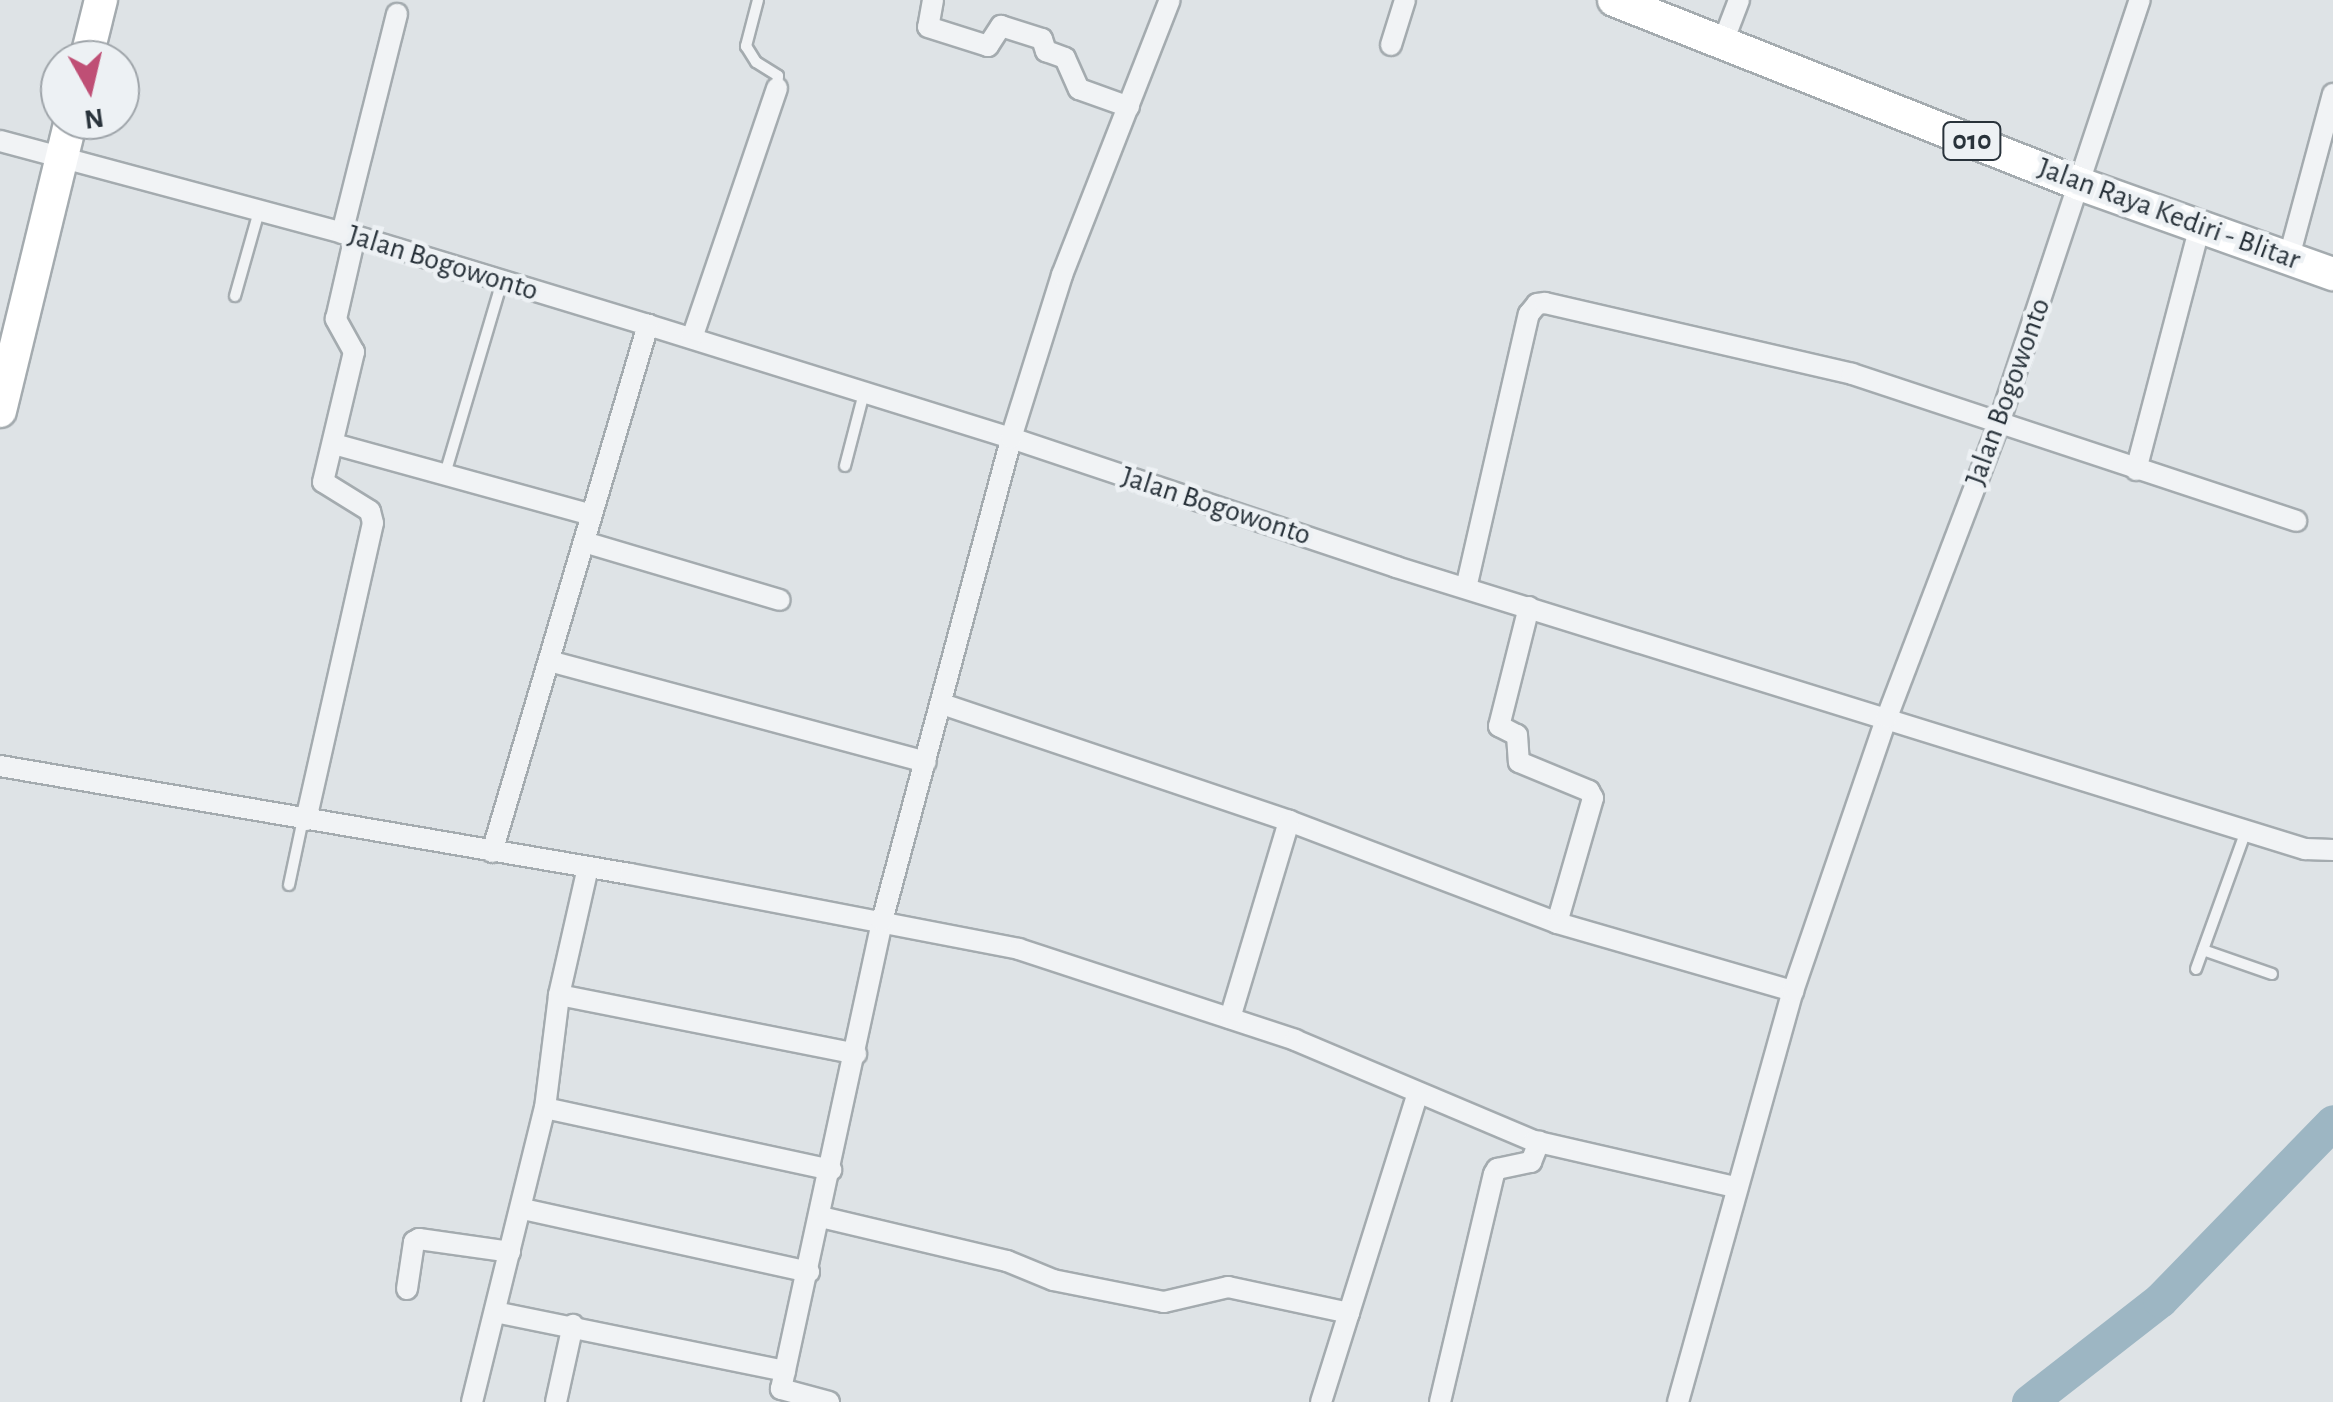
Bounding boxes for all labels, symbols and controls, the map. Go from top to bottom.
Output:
north arrow [40,40,140,140]
text: N [82,103,105,133]
road number: 010 [1942,118,2002,164]
street label: Jalan Raya Kediri - Blitar [2033,150,2305,278]
street label: Jalan Bogowonto [344,217,542,309]
street label: Jalan Bogowonto [1957,293,2059,491]
street label: Jalan Bogowonto [1117,458,1315,554]

